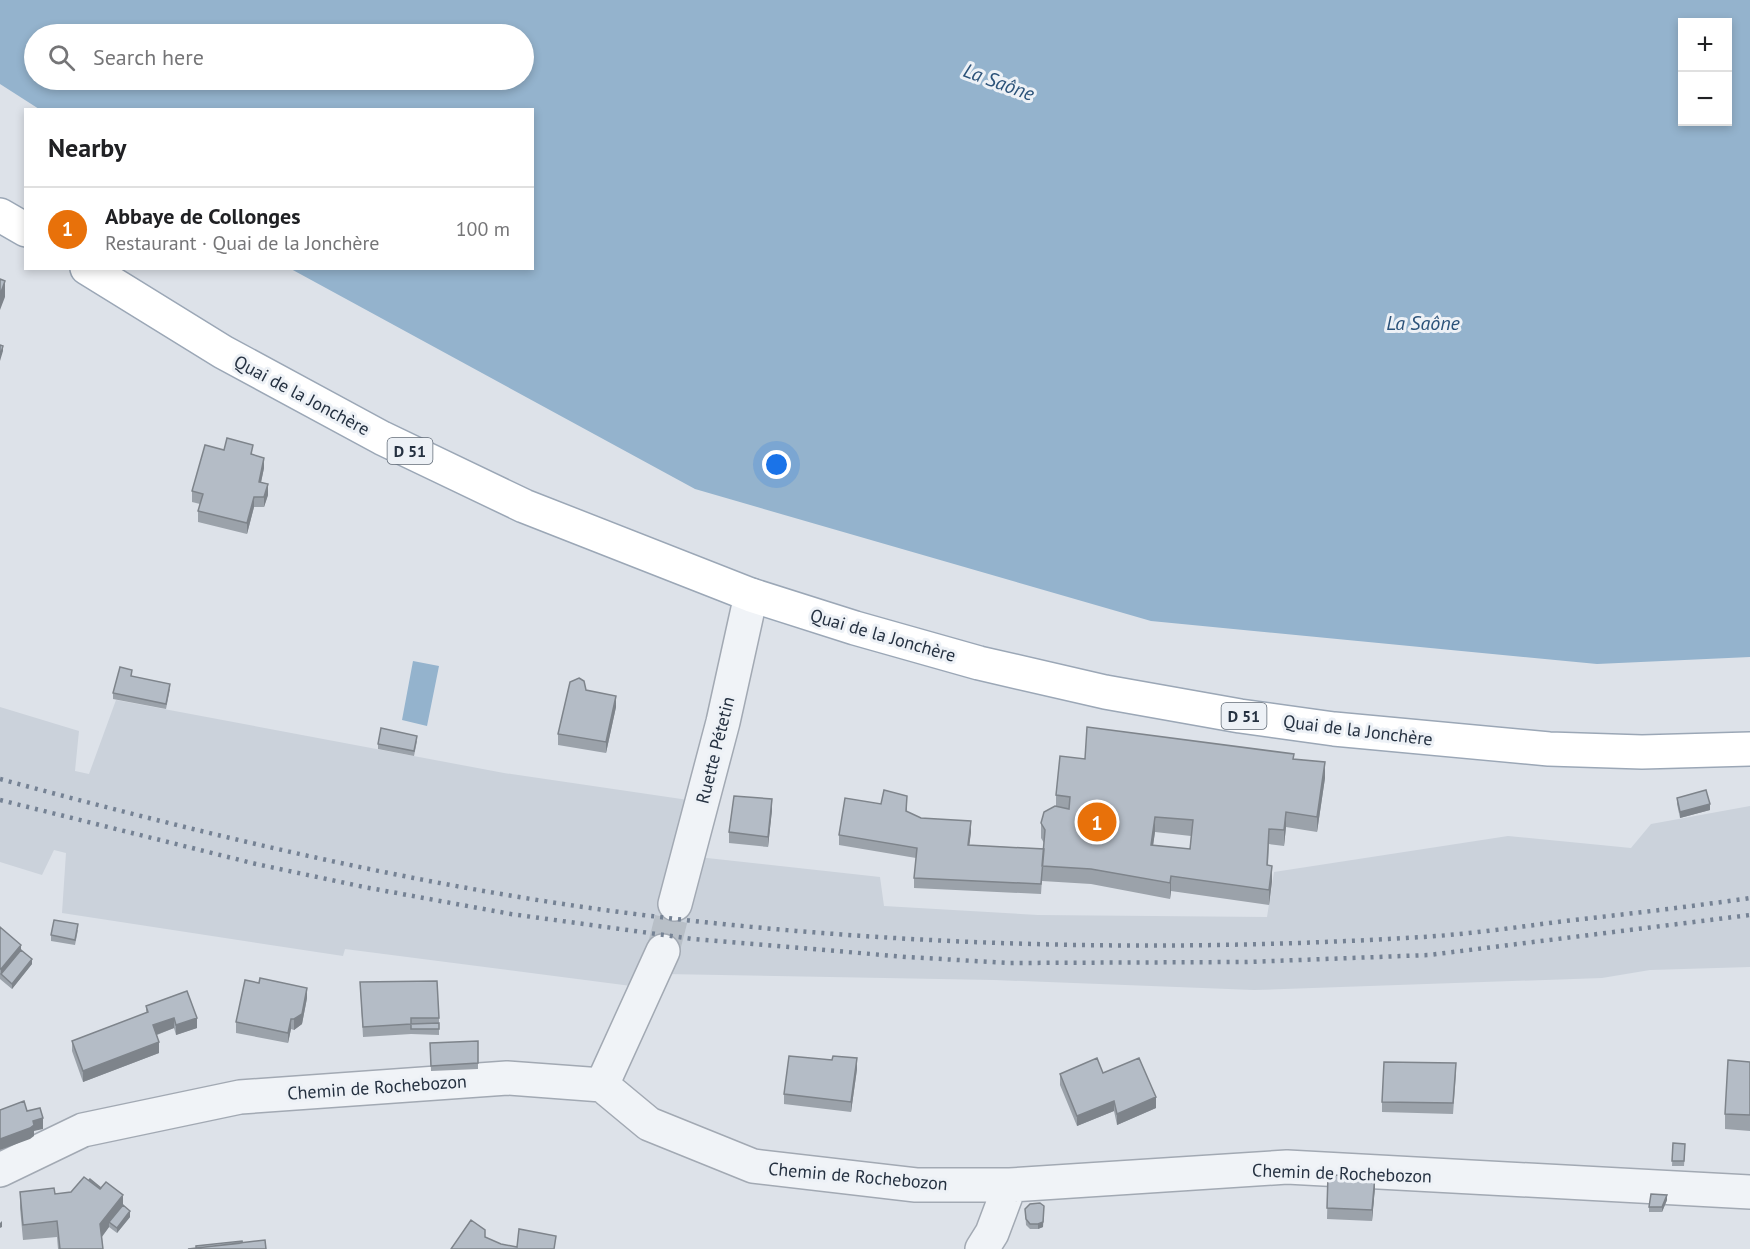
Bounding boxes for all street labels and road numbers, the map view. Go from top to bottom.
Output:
street label: Quai de la Jonchère [230,350,374,440]
road number: D 51 [388,438,432,464]
street label: Quai de la Jonchère [808,603,958,667]
street label: Ruette Pétetin [691,694,739,806]
road number: D 51 [1222,703,1266,729]
street label: Quai de la Jonchère [1282,709,1434,751]
street label: Chemin de Rochebozon [286,1069,468,1105]
street label: Chemin de Rochebozon [767,1157,949,1195]
street label: Chemin de Rochebozon [1252,1158,1432,1188]

